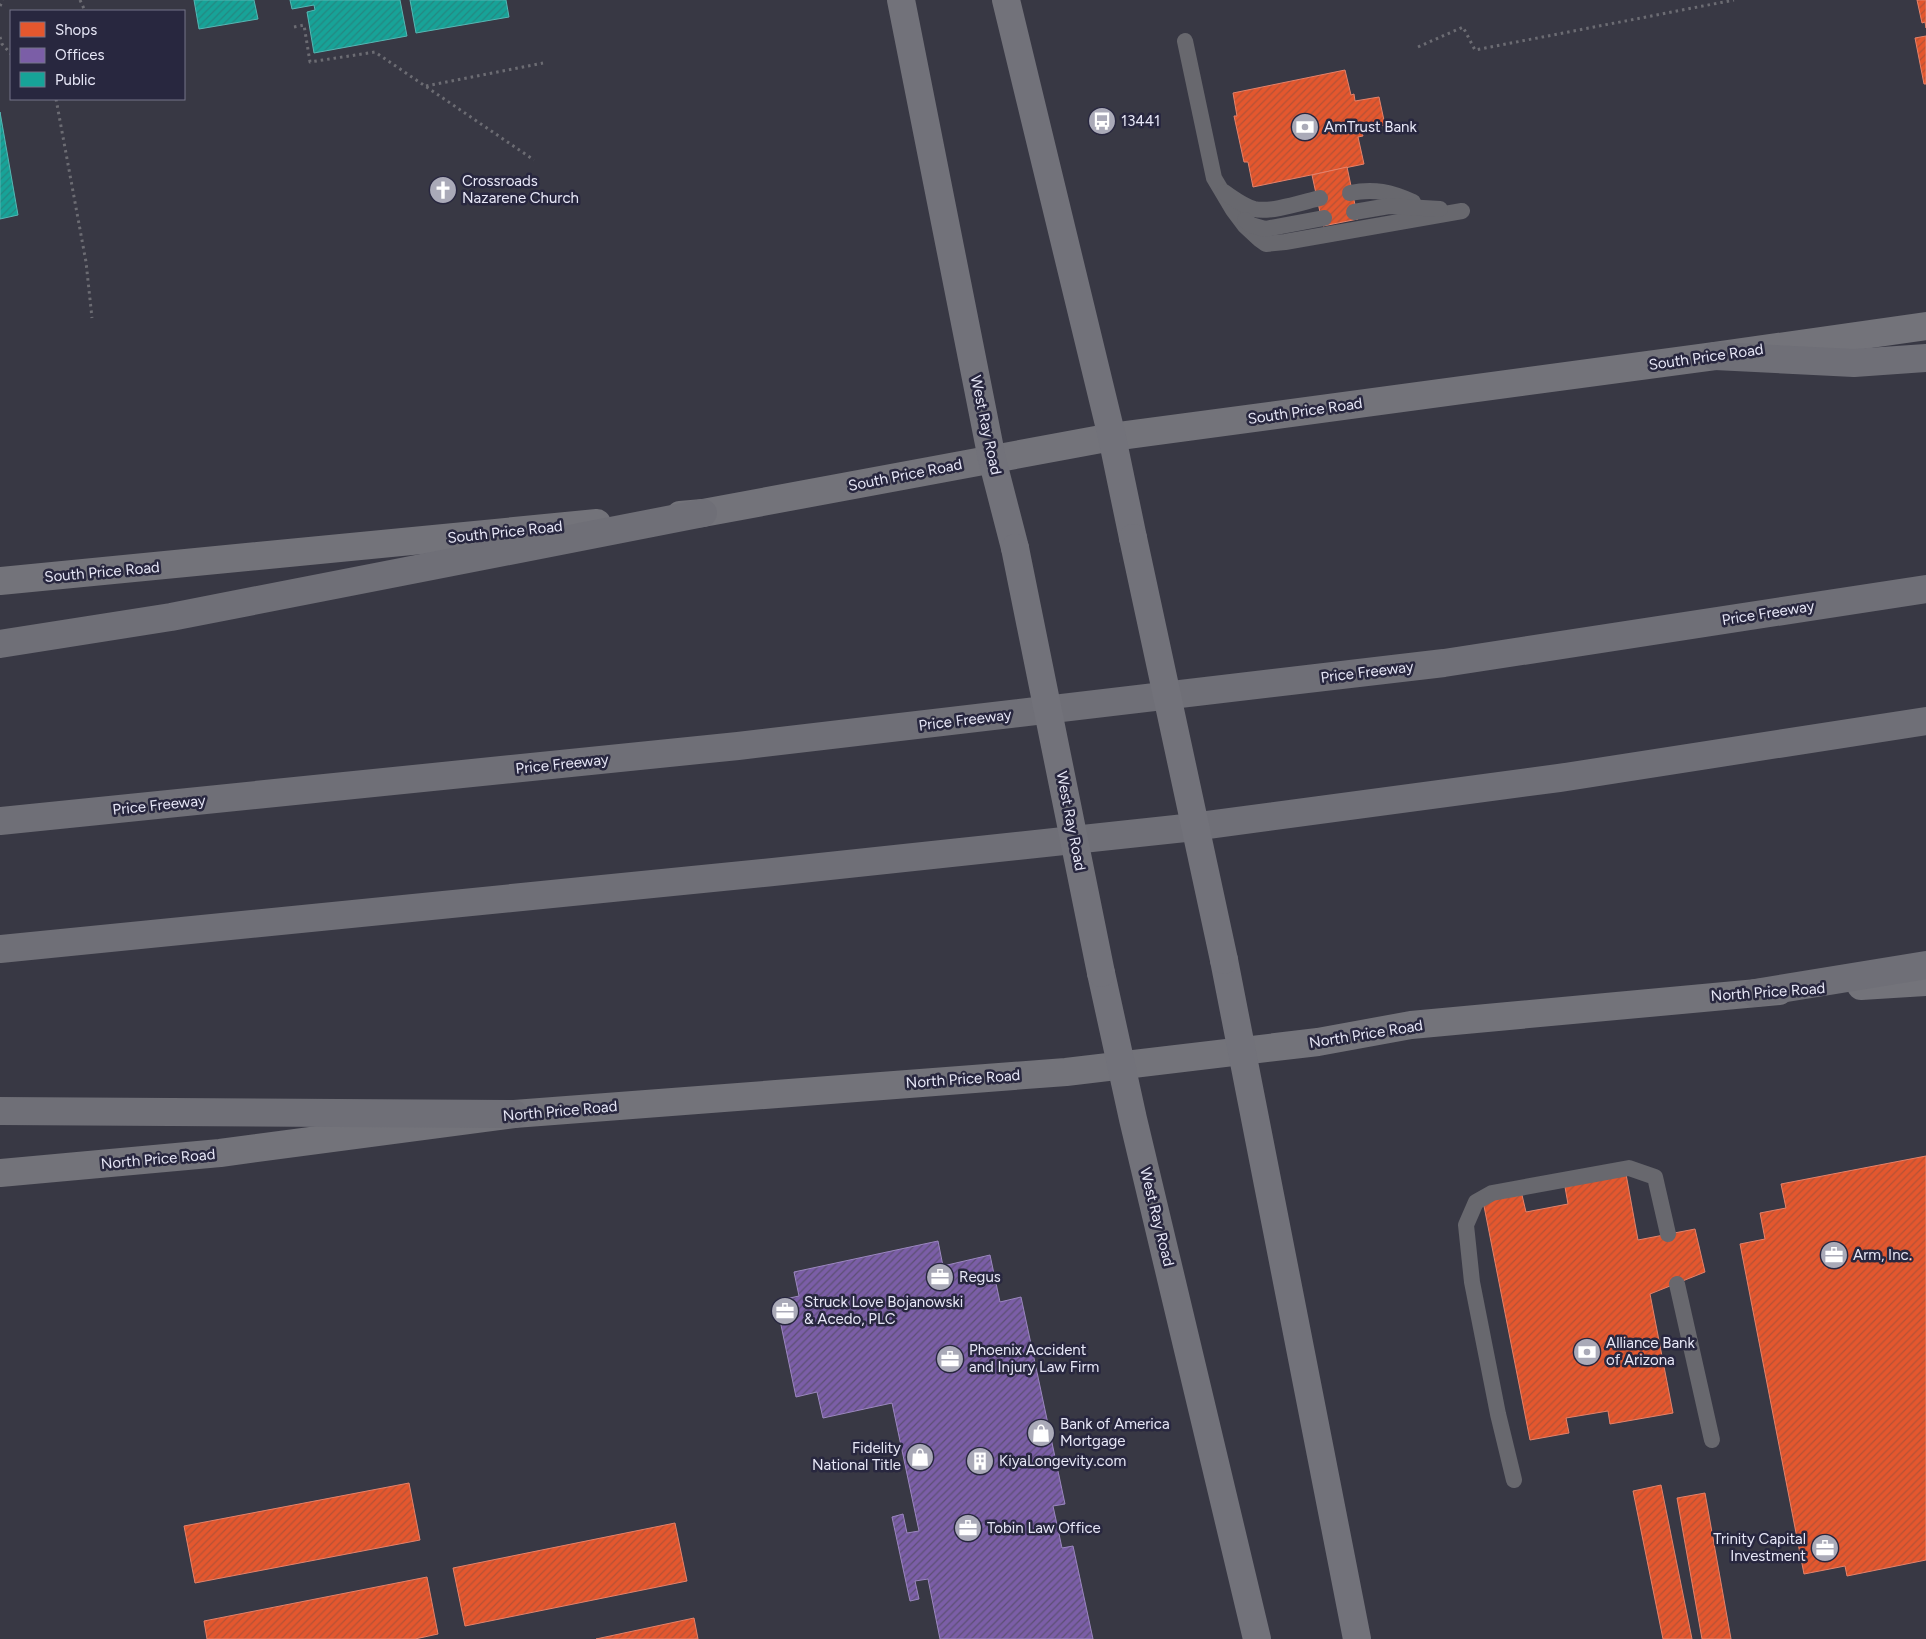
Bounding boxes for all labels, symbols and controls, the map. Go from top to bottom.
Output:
legend [10,10,185,100]
text: Shops [55,21,97,39]
text: Offices [55,46,105,64]
text: Public [55,71,96,89]
bus stop icon: 13441 [1087,106,1117,136]
place label: 13441 [1121,112,1160,130]
bank icon: AmTrust Bank [1290,112,1320,142]
place label: AmTrust Bank [1324,118,1417,136]
place label: Crossroads Nazarene Church [462,172,579,207]
church icon: Crossroads Nazarene Church [428,175,458,205]
street label: South Price Road [1647,340,1765,374]
street label: West Ray Road [967,374,1005,476]
street label: South Price Road [1246,394,1364,428]
street label: South Price Road [846,455,964,495]
street label: South Price Road [447,517,563,547]
street label: South Price Road [44,558,160,586]
street label: Price Freeway [1720,597,1816,629]
street label: Price Freeway [1320,657,1415,687]
street label: Price Freeway [918,705,1013,735]
street label: Price Freeway [515,750,610,778]
street label: West Ray Road [1052,770,1090,872]
street label: Price Freeway [112,791,207,819]
street label: North Price Road [1710,979,1826,1005]
street label: North Price Road [1308,1016,1424,1052]
street label: North Price Road [905,1066,1021,1092]
street label: North Price Road [502,1097,618,1125]
street label: North Price Road [100,1145,216,1173]
street label: West Ray Road [1136,1166,1178,1268]
office icon: Arm, Inc. [1819,1240,1849,1270]
place label: Arm, Inc. [1853,1246,1912,1264]
office icon: Regus [925,1262,955,1292]
place label: Regus [959,1268,1001,1286]
place label: Struck Love Bojanowski & Acedo, PLC [804,1293,963,1328]
office icon: Struck Love Bojanowski & Acedo, PLC [770,1296,800,1326]
place label: Alliance Bank of Arizona [1606,1334,1695,1369]
bank icon: Alliance Bank of Arizona [1572,1337,1602,1367]
place label: Phoenix Accident and Injury Law Firm [969,1341,1099,1376]
office icon: Phoenix Accident and Injury Law Firm [935,1344,965,1374]
place label: Bank of America Mortgage [1060,1415,1170,1450]
shop icon: Bank of America Mortgage [1026,1418,1056,1448]
place label: Fidelity National Title [812,1439,901,1474]
shop icon: Fidelity National Title [905,1442,935,1472]
building icon: KiyaLongevity.com [965,1446,995,1476]
place label: KiyaLongevity.com [999,1452,1126,1470]
office icon: Tobin Law Office [953,1513,983,1543]
place label: Tobin Law Office [987,1519,1101,1537]
place label: Trinity Capital Investment [1713,1530,1806,1565]
office icon: Trinity Capital Investment [1810,1533,1840,1563]

